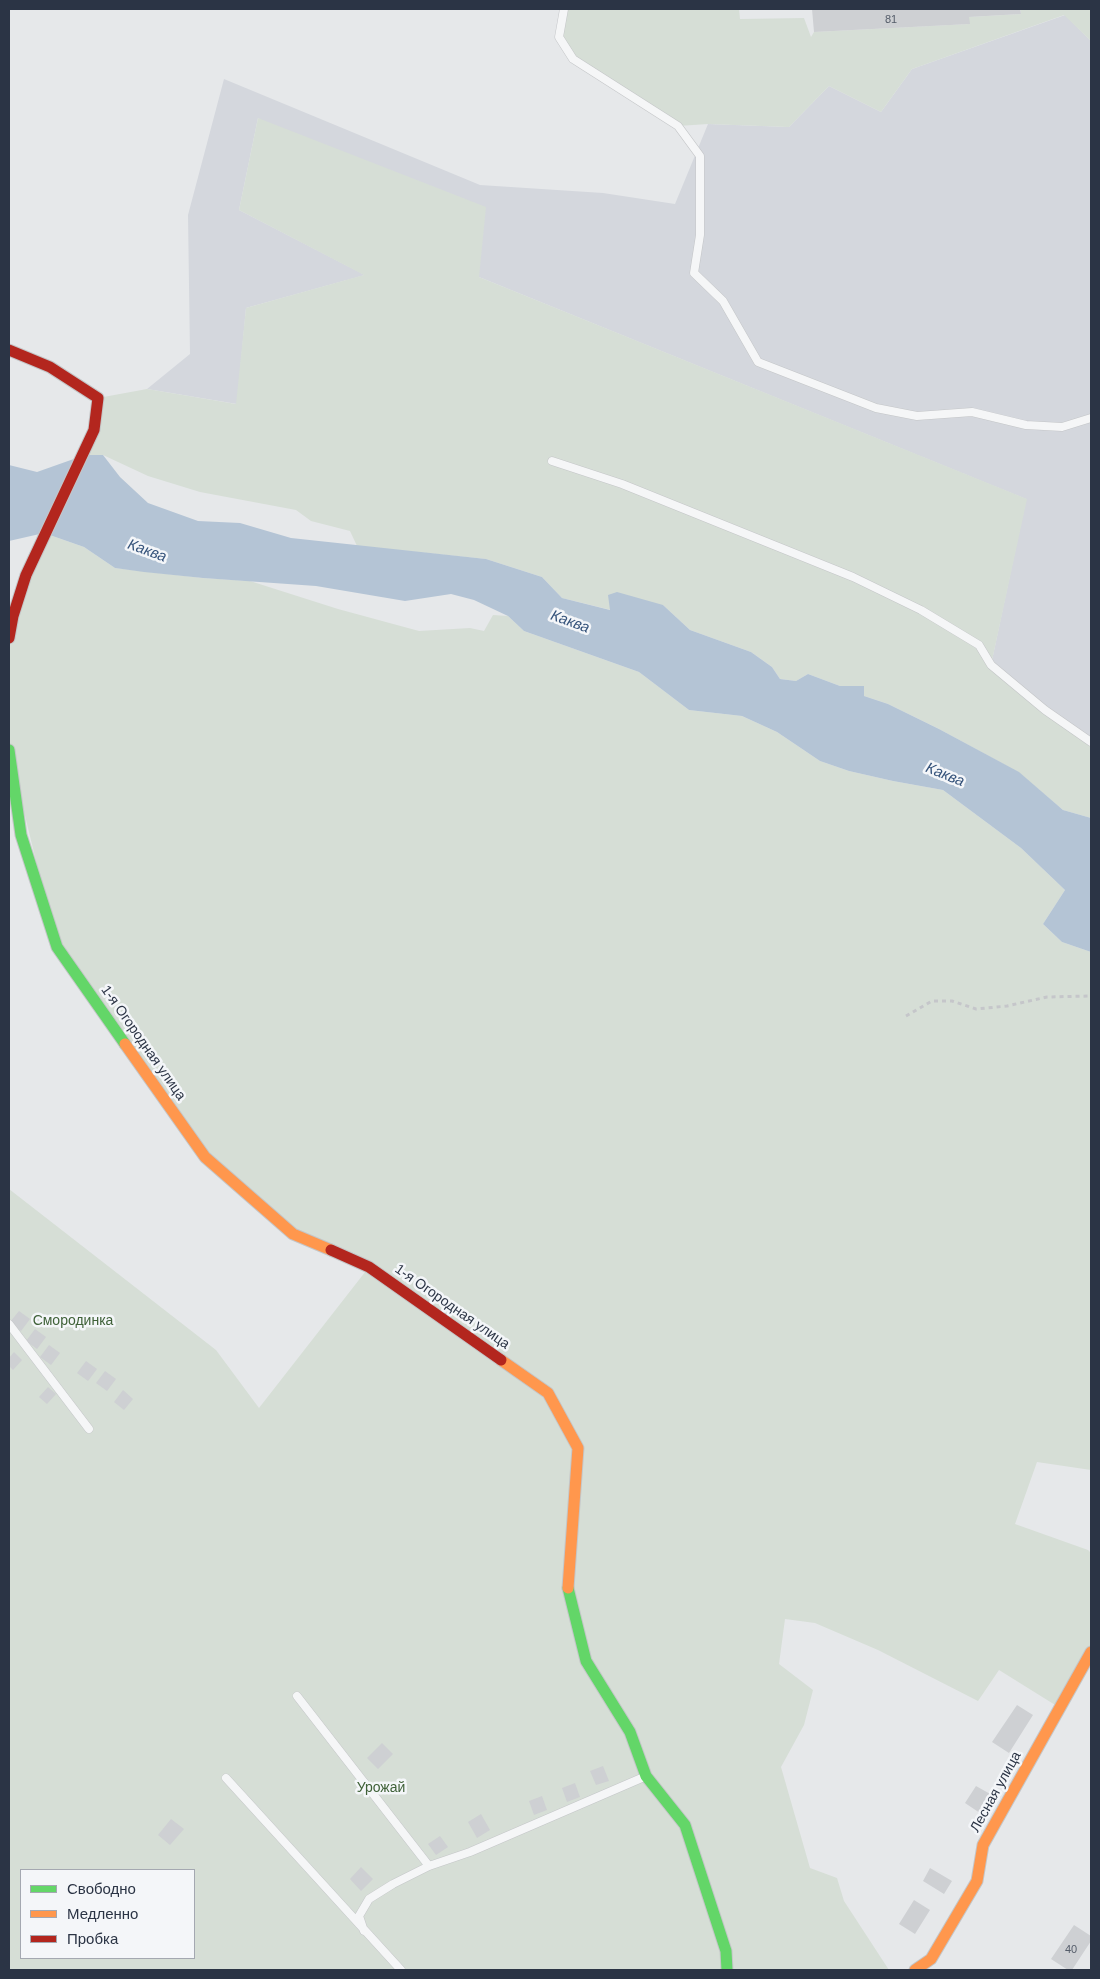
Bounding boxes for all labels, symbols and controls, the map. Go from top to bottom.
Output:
house number: 81 [885,13,897,27]
water label: Каква [125,536,169,566]
water label: Каква [548,607,592,637]
water label: Каква [923,759,967,791]
street label: 1-я Огородная улица [97,982,189,1104]
street label: 1-я Огородная улица [391,1261,513,1353]
park label: Смородинка [33,1313,113,1329]
street label: Лесная улица [967,1749,1025,1835]
park label: Урожай [357,1780,405,1796]
legend [20,1869,195,1959]
text: Свободно [67,1880,136,1897]
text: Медленно [67,1905,138,1922]
text: Пробка [67,1930,118,1947]
house number: 40 [1065,1943,1077,1957]

